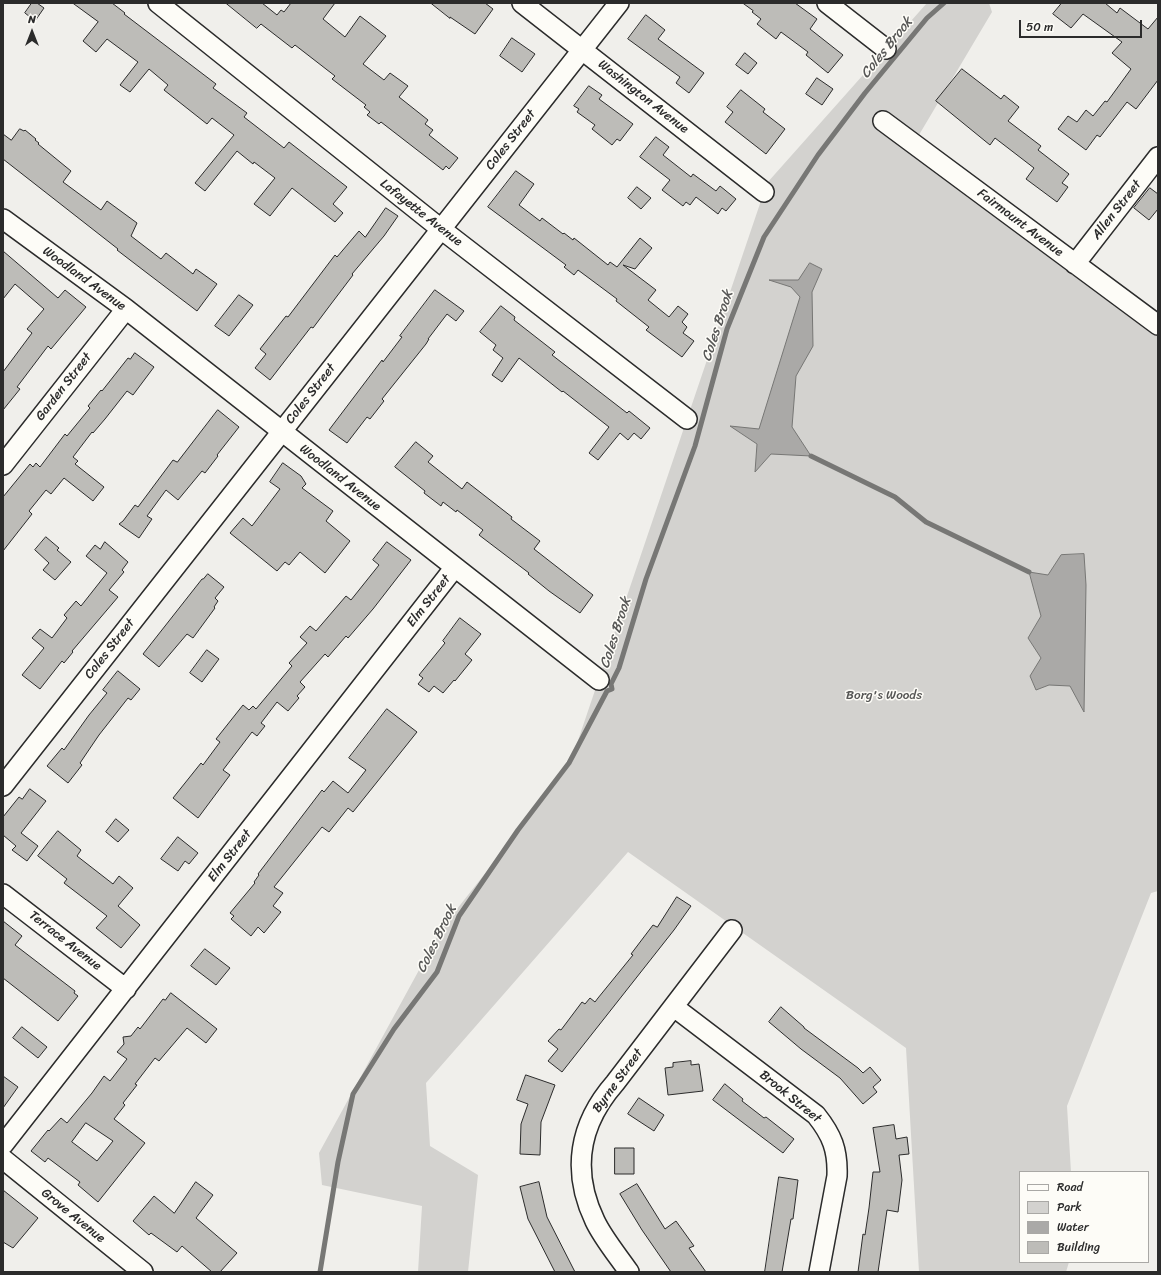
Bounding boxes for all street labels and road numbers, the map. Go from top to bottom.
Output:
street label: Washington Avenue [595,57,691,137]
street label: Coles Street [483,107,539,173]
street label: Lafayette Avenue [377,176,465,250]
street label: Allen Street [1089,177,1145,243]
street label: Fairmount Avenue [974,186,1066,260]
street label: Woodland Avenue [39,244,129,314]
street label: Garden Street [33,350,95,424]
street label: Coles Street [283,361,339,427]
street label: Woodland Avenue [296,441,384,515]
street label: Elm Street [404,572,454,630]
street label: Coles Street [82,616,138,682]
street label: Elm Street [205,827,255,885]
street label: Terrace Avenue [26,908,104,974]
street label: Byrne Street [590,1046,646,1116]
street label: Brook Street [756,1067,824,1127]
street label: Grove Avenue [38,1186,108,1246]

